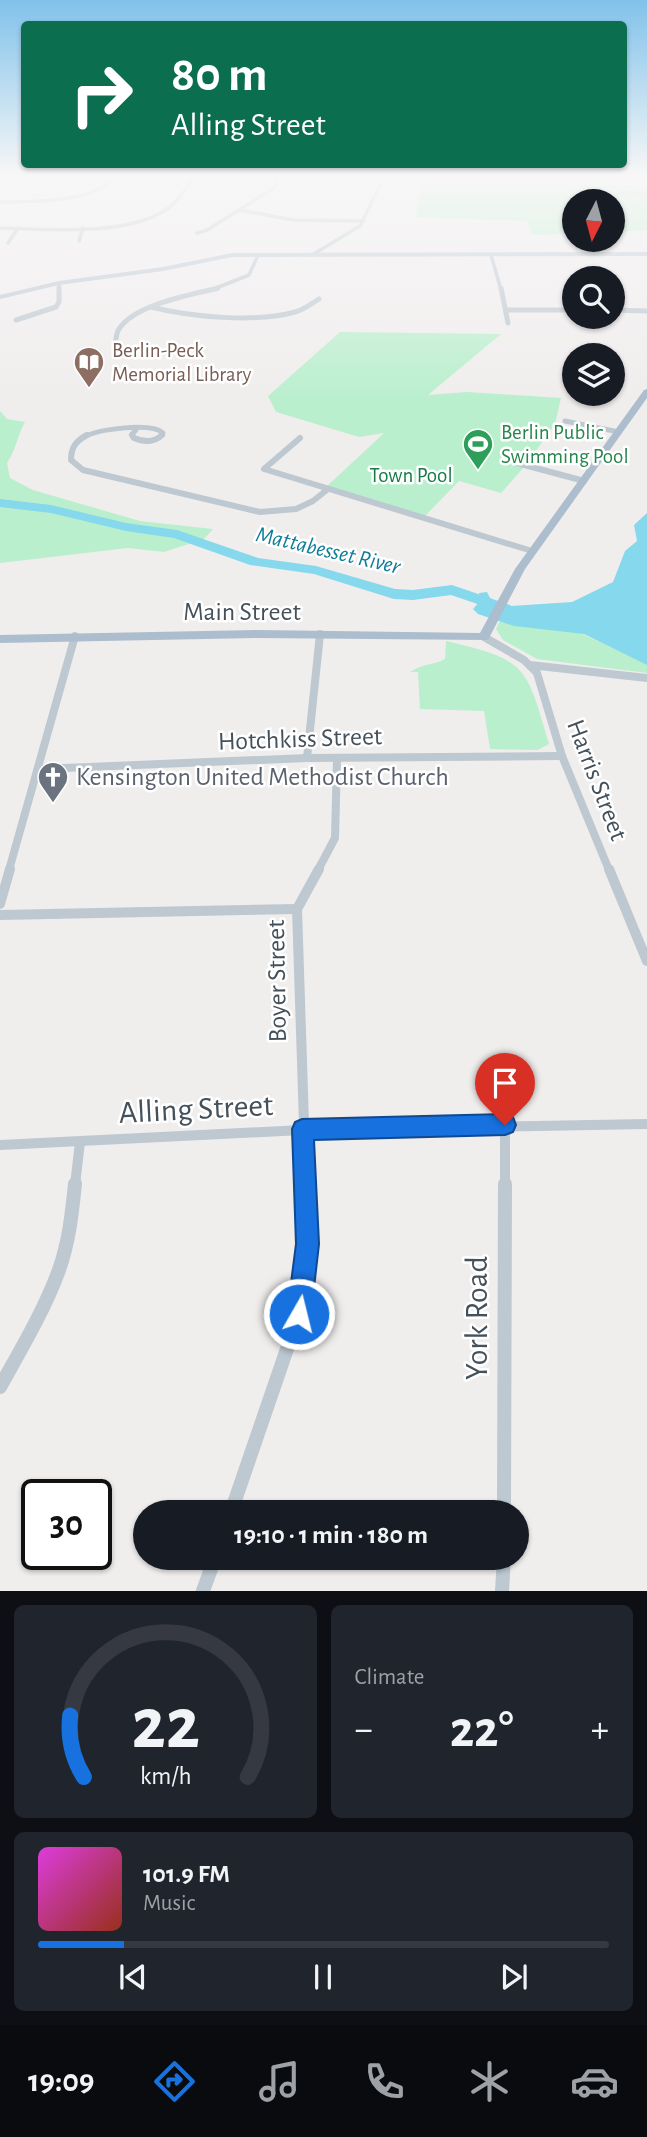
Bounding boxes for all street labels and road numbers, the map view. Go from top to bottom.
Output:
street label: Main Street [183,599,301,625]
street label: Harris Street [562,716,632,844]
street label: Hotchkiss Street [217,723,383,755]
street label: Boyer Street [263,919,291,1043]
street label: Alling Street [118,1089,274,1129]
street label: York Road [461,1256,493,1380]

